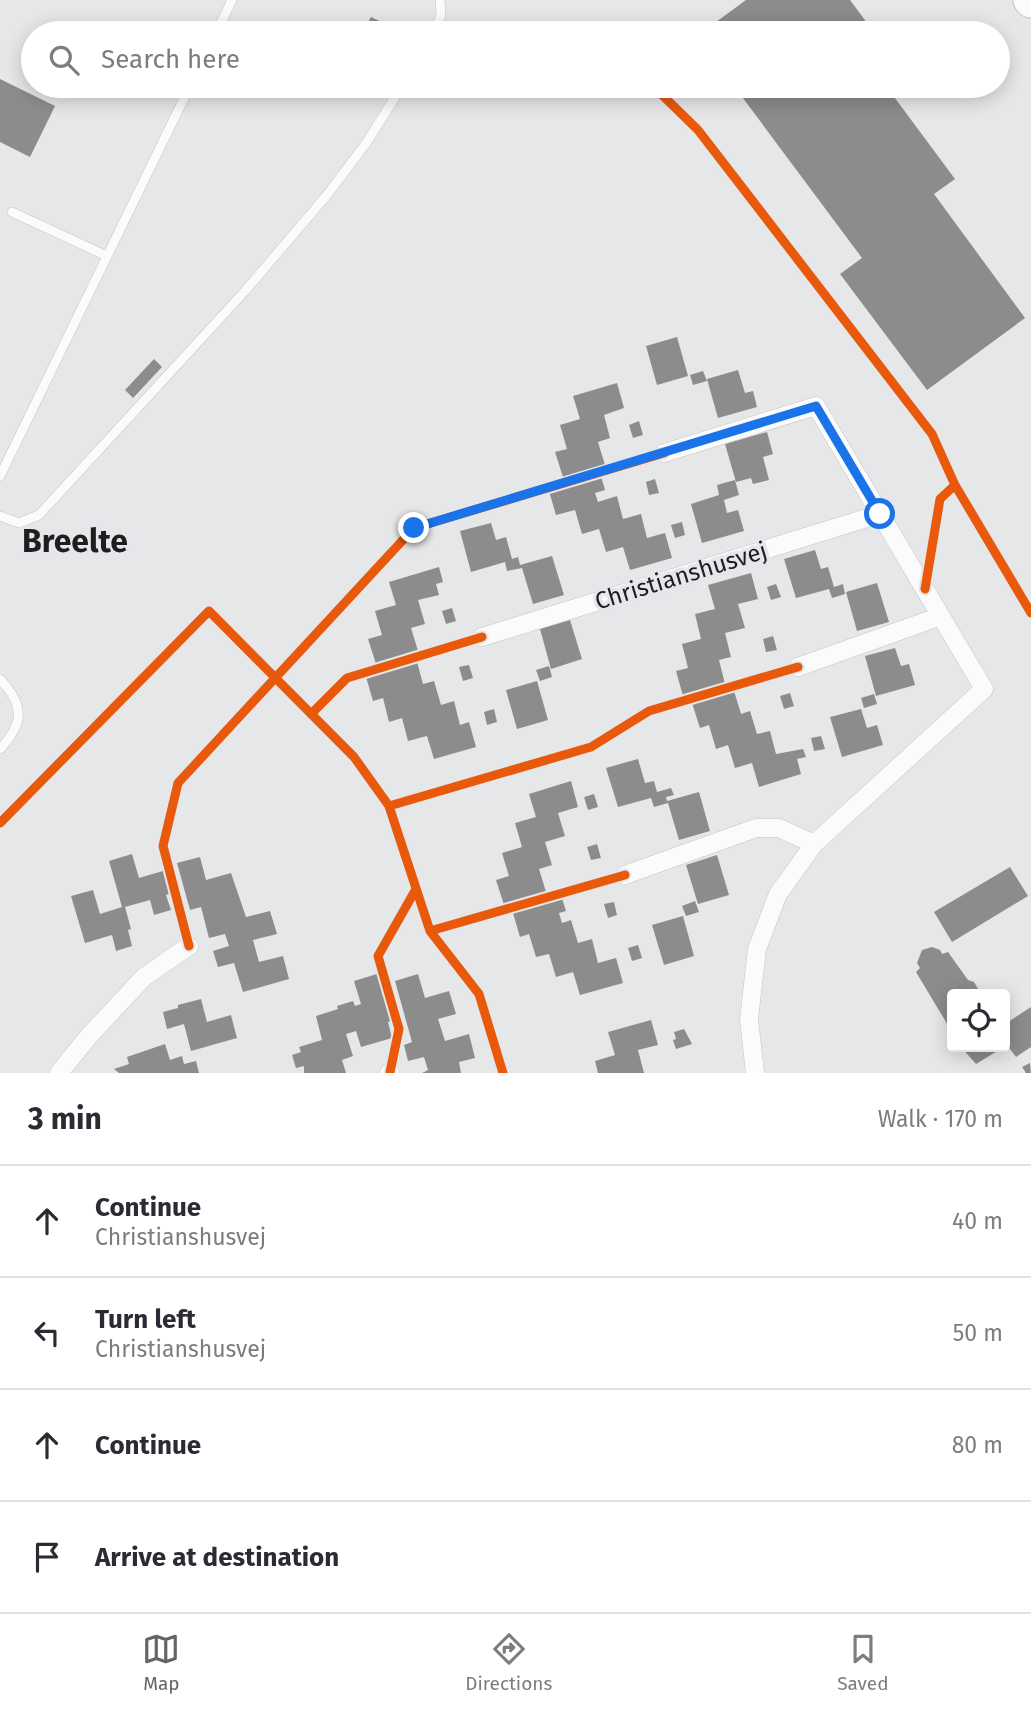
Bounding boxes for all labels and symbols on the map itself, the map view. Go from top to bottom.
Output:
route start [864,498,895,529]
route end [398,512,429,543]
district label: Breelte [22,522,128,560]
street label: Christianshusvej [592,537,770,615]

